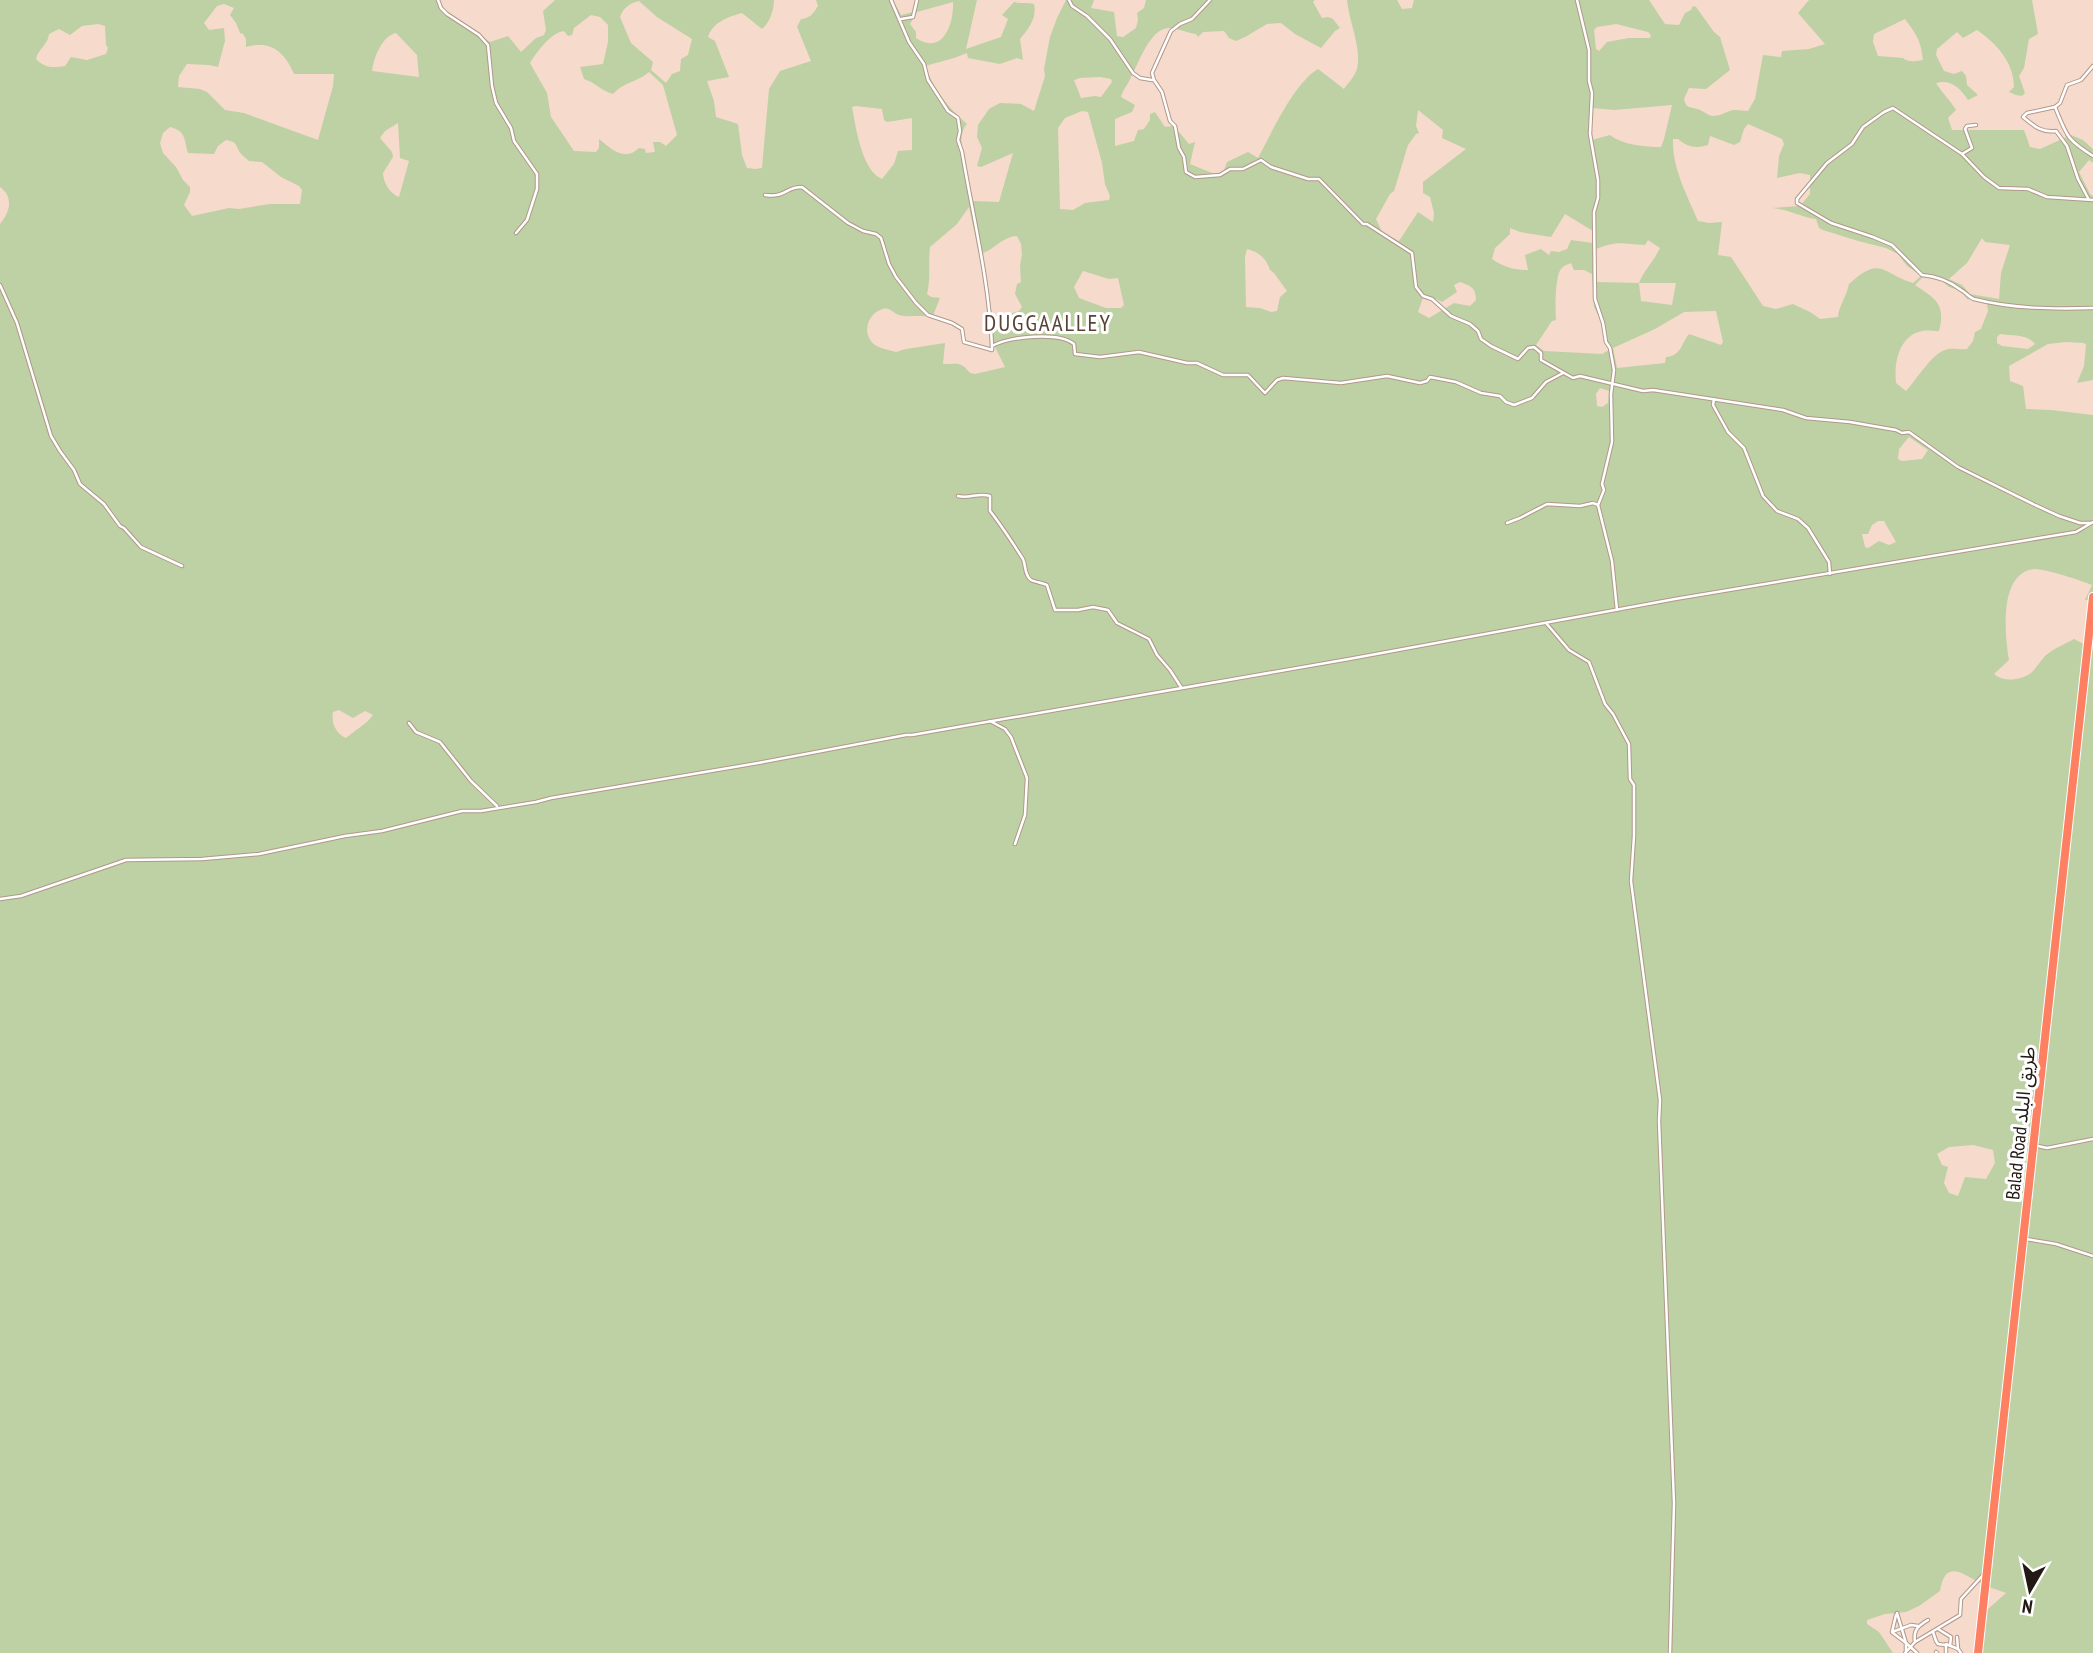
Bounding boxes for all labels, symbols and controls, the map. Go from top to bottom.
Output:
district label: DUGGAALLEY [984,308,1112,337]
street label: Balad Road طريق البلد [2000,1045,2040,1201]
north arrow [1995,1555,2065,1625]
text: N [2020,1594,2034,1619]

